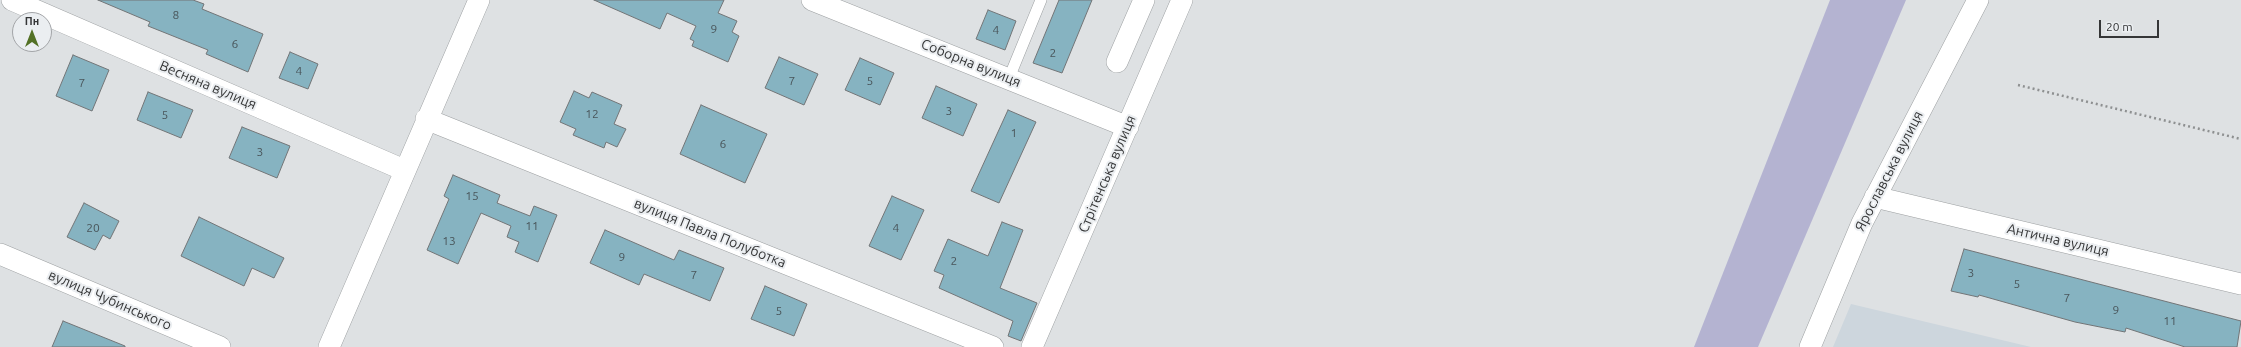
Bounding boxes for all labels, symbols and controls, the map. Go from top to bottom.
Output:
house number: 8 [173,8,179,22]
north arrow [12,12,52,52]
scale bar [2101,12,2161,38]
text: Пн [25,15,39,27]
text: 20 m [2106,20,2133,33]
house number: 9 [711,22,717,36]
house number: 4 [993,23,999,37]
street label: Соборна вулиця [919,35,1023,91]
house number: 6 [232,37,238,51]
house number: 2 [1050,46,1056,60]
street label: Весняна вулиця [157,57,259,113]
house number: 4 [296,64,302,78]
house number: 7 [789,74,795,88]
house number: 5 [867,74,873,88]
house number: 7 [79,76,85,90]
house number: 3 [946,104,952,118]
house number: 12 [585,107,599,121]
house number: 5 [162,108,168,122]
street label: Ярославська вулиця [1851,108,1927,234]
street label: Стрітенська вулиця [1075,113,1139,235]
house number: 1 [1011,126,1017,140]
house number: 6 [720,137,726,151]
house number: 3 [257,145,263,159]
house number: 15 [465,189,479,203]
street label: вулиця Павла Полуботка [632,195,788,271]
house number: 11 [525,219,539,233]
street label: Антична вулиця [2005,220,2111,260]
house number: 20 [86,221,100,235]
house number: 4 [893,221,899,235]
house number: 13 [442,234,456,248]
house number: 9 [619,250,625,264]
house number: 2 [951,254,957,268]
street label: вулиця Чубинського [46,266,174,334]
house number: 3 [1968,266,1974,280]
house number: 7 [691,268,697,282]
house number: 5 [2014,277,2020,291]
house number: 7 [2064,291,2070,305]
house number: 9 [2113,303,2119,317]
house number: 5 [776,304,782,318]
house number: 11 [2163,314,2177,328]

